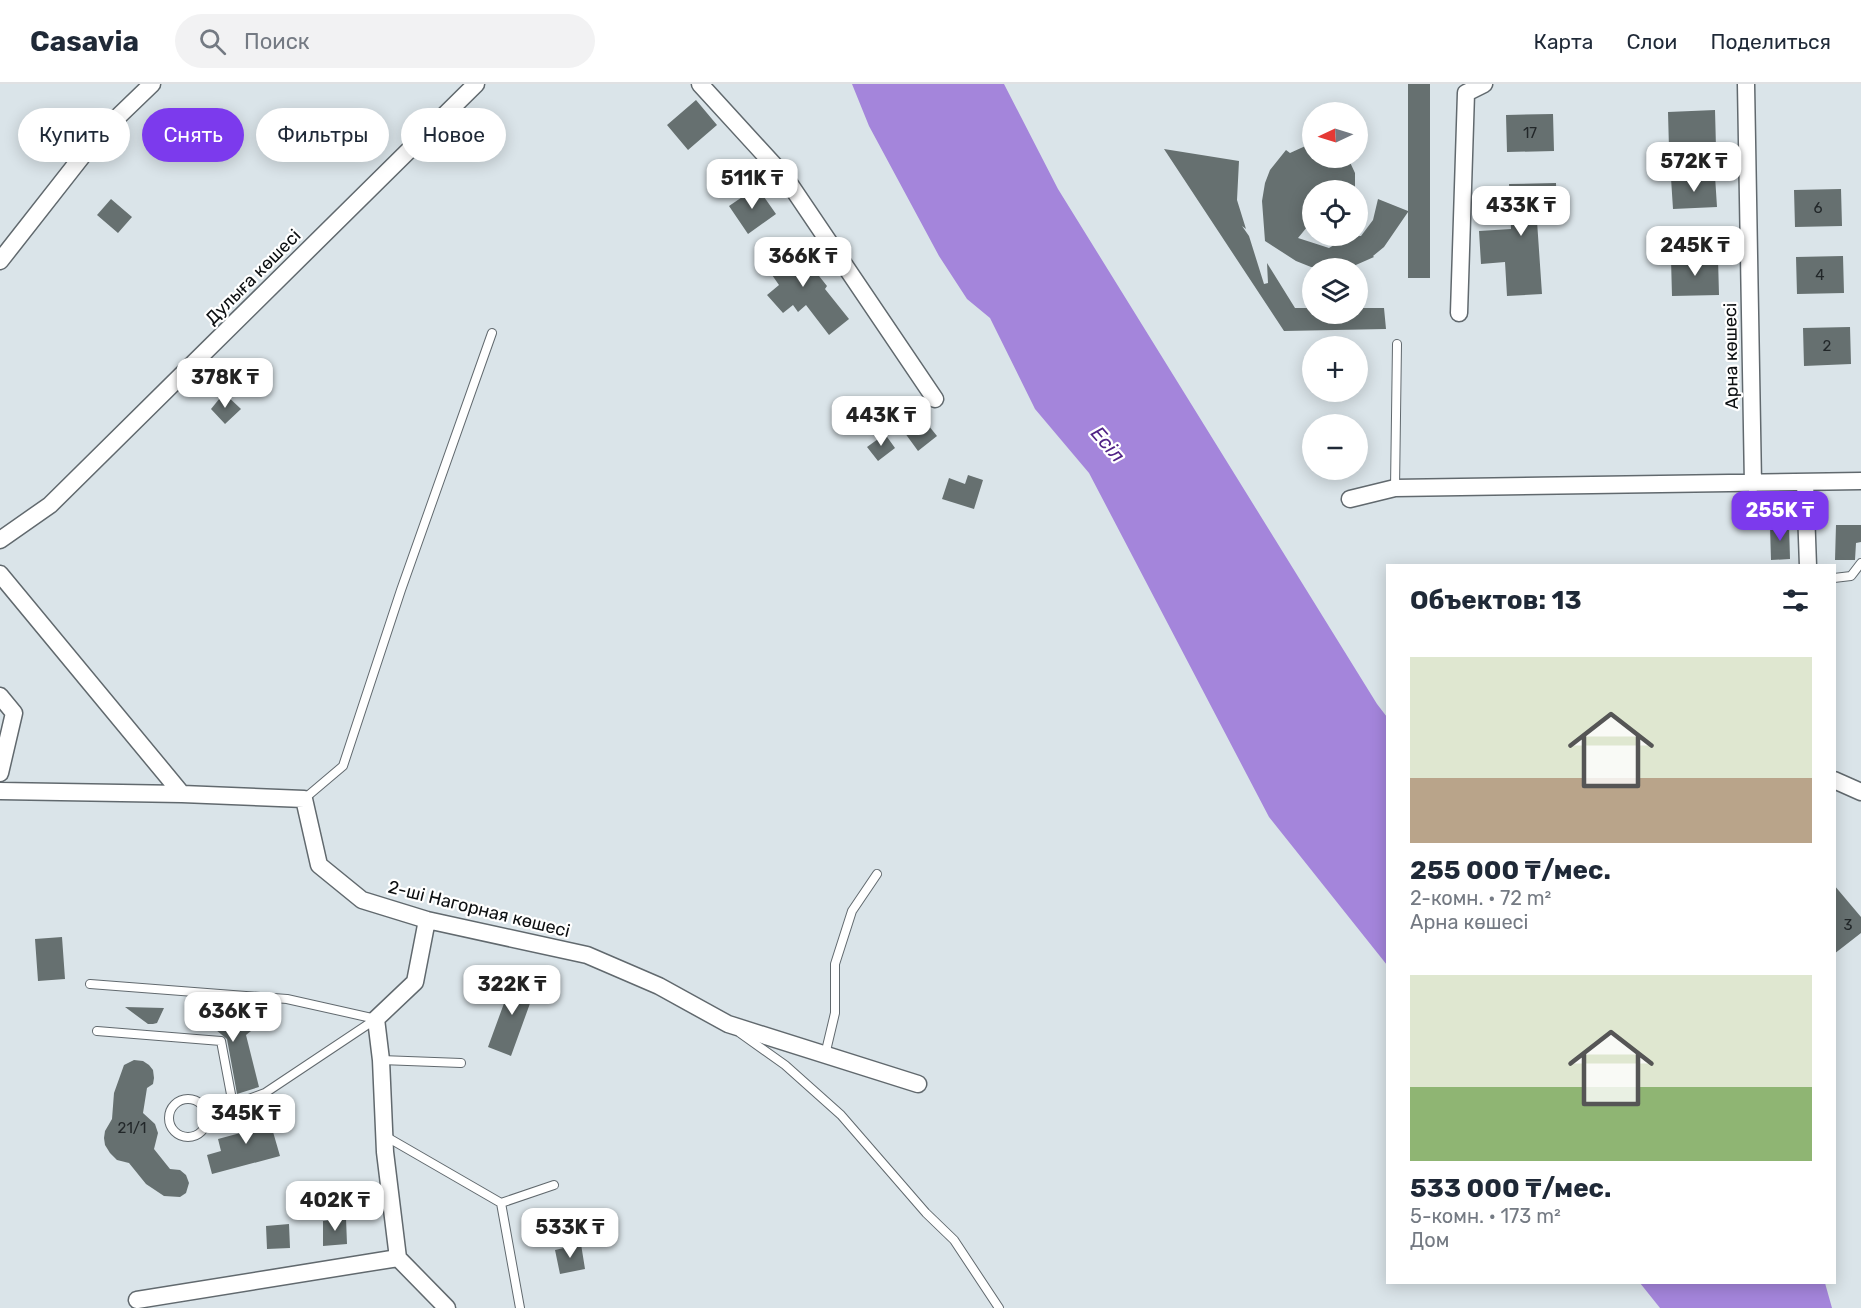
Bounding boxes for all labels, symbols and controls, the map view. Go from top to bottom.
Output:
search box [175,14,595,68]
text: Casavia [30,25,139,58]
icon: search [196,25,229,58]
text: Поиск [244,28,310,55]
text: Карта [1533,29,1593,54]
text: Слои [1626,29,1677,54]
text: Поделиться [1710,29,1831,54]
north arrow [1302,102,1368,168]
map controls [1302,102,1368,480]
chip: Купить [18,108,130,162]
chip: Снять [142,108,244,162]
chip: Фильтры [256,108,389,162]
chip: Новое [401,108,506,162]
house number: 17 [1523,124,1537,142]
pin: 572K ₸ [1645,142,1743,193]
text: 572K ₸ [1660,149,1728,173]
pin: 511K ₸ [703,159,801,210]
text: 511K ₸ [721,166,783,190]
button: locate [1302,180,1368,246]
pin: 433K ₸ [1472,186,1570,237]
text: 433K ₸ [1486,193,1556,217]
house number: 6 [1813,199,1823,217]
street label: Дулыға көшесі [201,225,305,329]
pin: 245K ₸ [1646,226,1744,277]
text: 245K ₸ [1660,233,1730,257]
pin: 366K ₸ [754,237,852,288]
text: 366K ₸ [768,244,838,268]
button: layers [1302,258,1368,324]
house number: 4 [1815,266,1825,284]
street label: Арна көшесі [1719,303,1743,409]
button: + [1302,336,1368,402]
house number: 2 [1823,337,1832,355]
pin: 378K ₸ [176,358,274,409]
text: 378K ₸ [191,365,259,389]
pin: 443K ₸ [832,396,930,447]
text: 443K ₸ [846,403,916,427]
button: − [1302,414,1368,480]
water label: Есіл [1086,421,1130,467]
pin: 255K ₸ [1731,491,1829,542]
text: 255K ₸ [1746,498,1814,522]
icon: filters [1779,584,1812,617]
text: Объектов: 13 [1410,585,1582,616]
icon: home [1557,696,1665,804]
text: 255 000 ₸/мес. [1410,855,1611,886]
street label: 2-ші Нагорная көшесі [386,876,572,942]
text: 2-комн. · 72 m² [1410,886,1551,910]
text: Арна көшесі [1410,910,1528,934]
house number: 3 [1843,916,1853,934]
pin: 322K ₸ [463,965,561,1016]
text: 322K ₸ [477,972,547,996]
pin: 636K ₸ [184,992,282,1043]
text: 636K ₸ [198,999,268,1023]
icon: home [1557,1014,1665,1122]
pin: 345K ₸ [197,1094,295,1145]
text: 345K ₸ [211,1101,281,1125]
house number: 21/1 [118,1119,146,1137]
text: 533 000 ₸/мес. [1410,1173,1611,1204]
pin: 402K ₸ [286,1181,384,1232]
text: 402K ₸ [300,1188,370,1212]
text: 5-комн. · 173 m² [1410,1204,1561,1228]
pin: 533K ₸ [521,1208,619,1259]
text: 533K ₸ [535,1215,605,1239]
text: Дом [1410,1228,1449,1252]

